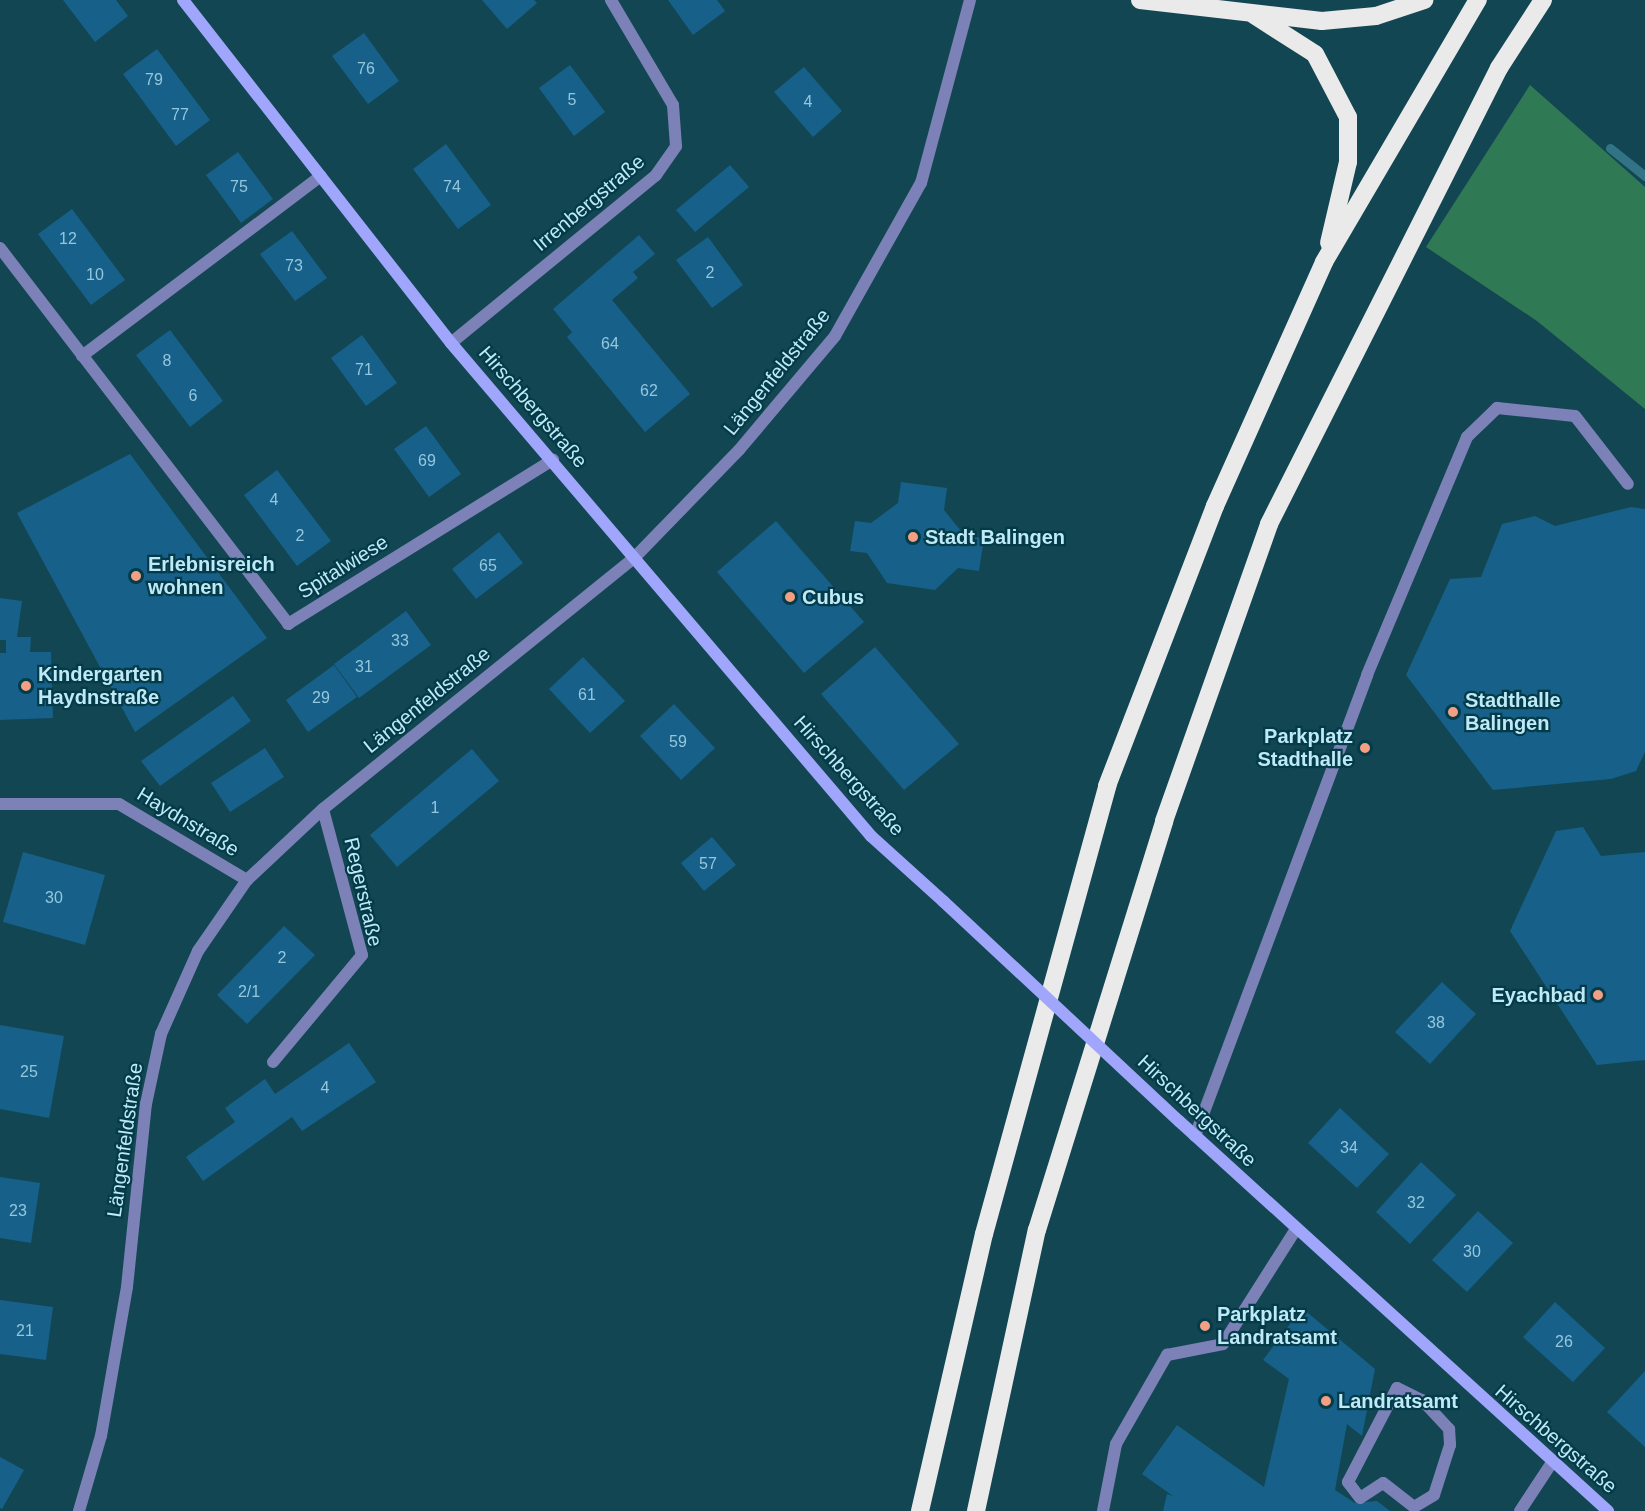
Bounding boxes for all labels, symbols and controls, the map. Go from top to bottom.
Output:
house number: 76 [357,59,375,79]
house number: 79 [145,70,163,90]
house number: 5 [568,90,576,110]
house number: 4 [804,92,812,112]
house number: 77 [171,105,189,125]
street label: Irrenbergstraße [528,150,650,256]
house number: 75 [230,177,248,197]
house number: 74 [443,177,461,197]
house number: 12 [59,229,77,249]
house number: 73 [285,256,303,276]
house number: 2 [706,263,714,283]
house number: 10 [86,265,104,285]
street label: Längenfeldstraße [719,304,835,440]
house number: 64 [601,334,619,354]
street label: Hirschbergstraße [474,341,592,473]
house number: 8 [163,351,171,371]
house number: 71 [355,360,373,380]
house number: 62 [640,381,658,401]
house number: 6 [189,386,197,406]
house number: 69 [418,451,436,471]
house number: 4 [270,490,278,510]
place label: Stadt Balingen [925,525,1065,549]
house number: 2 [296,526,304,546]
street label: Spitalwiese [294,530,392,604]
marker: Stadt Balingen [906,530,920,544]
place label: Erlebnisreich wohnen [148,552,275,599]
house number: 65 [479,556,497,576]
marker: Erlebnisreich wohnen [129,569,143,583]
place label: Cubus [802,585,864,609]
marker: Cubus [783,590,797,604]
house number: 33 [391,631,409,651]
street label: Längenfeldstraße [359,642,495,758]
house number: 31 [355,657,373,677]
place label: Kindergarten Haydnstraße [38,662,162,709]
marker: Kindergarten Haydnstraße [19,679,33,693]
house number: 61 [578,685,596,705]
house number: 29 [312,688,330,708]
place label: Stadthalle Balingen [1465,688,1561,735]
marker: Stadthalle Balingen [1446,705,1460,719]
street label: Hirschbergstraße [789,711,909,841]
place label: Parkplatz Stadthalle [1257,724,1353,771]
house number: 59 [669,732,687,752]
marker: Parkplatz Stadthalle [1358,741,1372,755]
street label: Haydnstraße [133,782,243,862]
house number: 1 [431,798,439,818]
street label: Regerstraße [339,835,387,949]
house number: 57 [699,854,717,874]
house number: 30 [45,888,63,908]
house number: 2 [278,948,286,968]
house number: 2/1 [238,982,260,1002]
place label: Eyachbad [1492,983,1586,1007]
marker: Eyachbad [1591,988,1605,1002]
house number: 38 [1427,1013,1445,1033]
street label: Hirschbergstraße [1133,1050,1261,1172]
street label: Längenfeldstraße [102,1061,148,1219]
house number: 25 [20,1062,38,1082]
house number: 4 [321,1078,329,1098]
house number: 34 [1340,1138,1358,1158]
house number: 32 [1407,1193,1425,1213]
house number: 23 [9,1201,27,1221]
house number: 30 [1463,1242,1481,1262]
place label: Parkplatz Landratsamt [1217,1302,1337,1349]
marker: Parkplatz Landratsamt [1198,1319,1212,1333]
house number: 21 [16,1321,34,1341]
house number: 26 [1555,1332,1573,1352]
street label: Hirschbergstraße [1490,1380,1622,1498]
place label: Landratsamt [1338,1389,1458,1413]
marker: Landratsamt [1319,1394,1333,1408]

